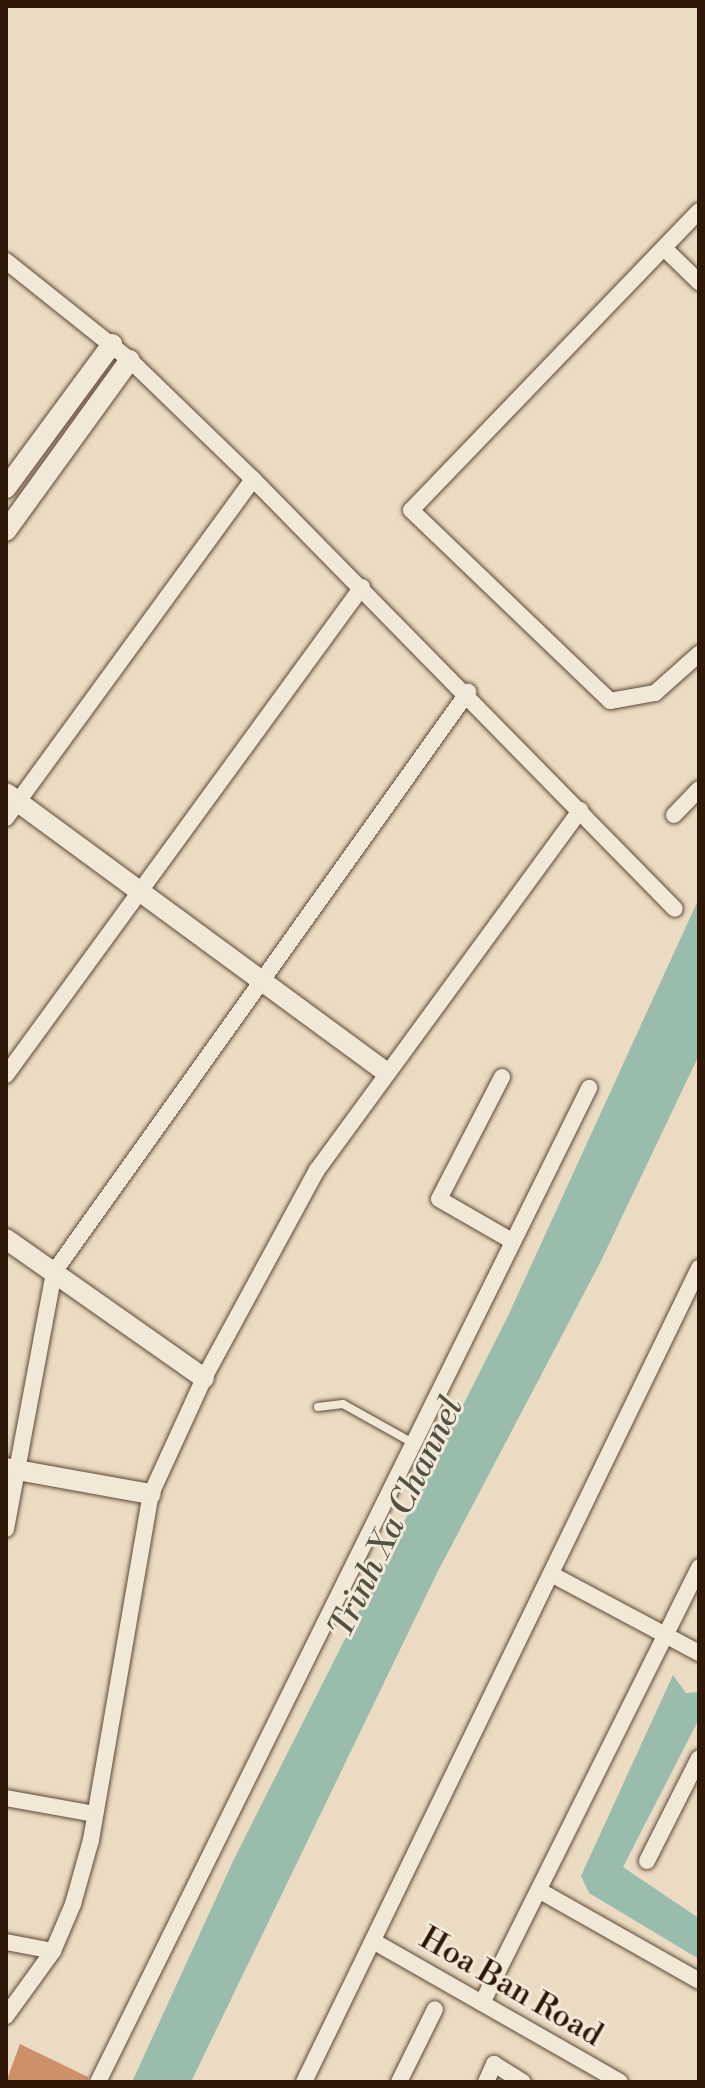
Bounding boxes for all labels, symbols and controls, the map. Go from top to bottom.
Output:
water label: Trinh Xa Channel [321,1391,473,1645]
street label: Hoa Ban Road [413,1919,609,2055]

